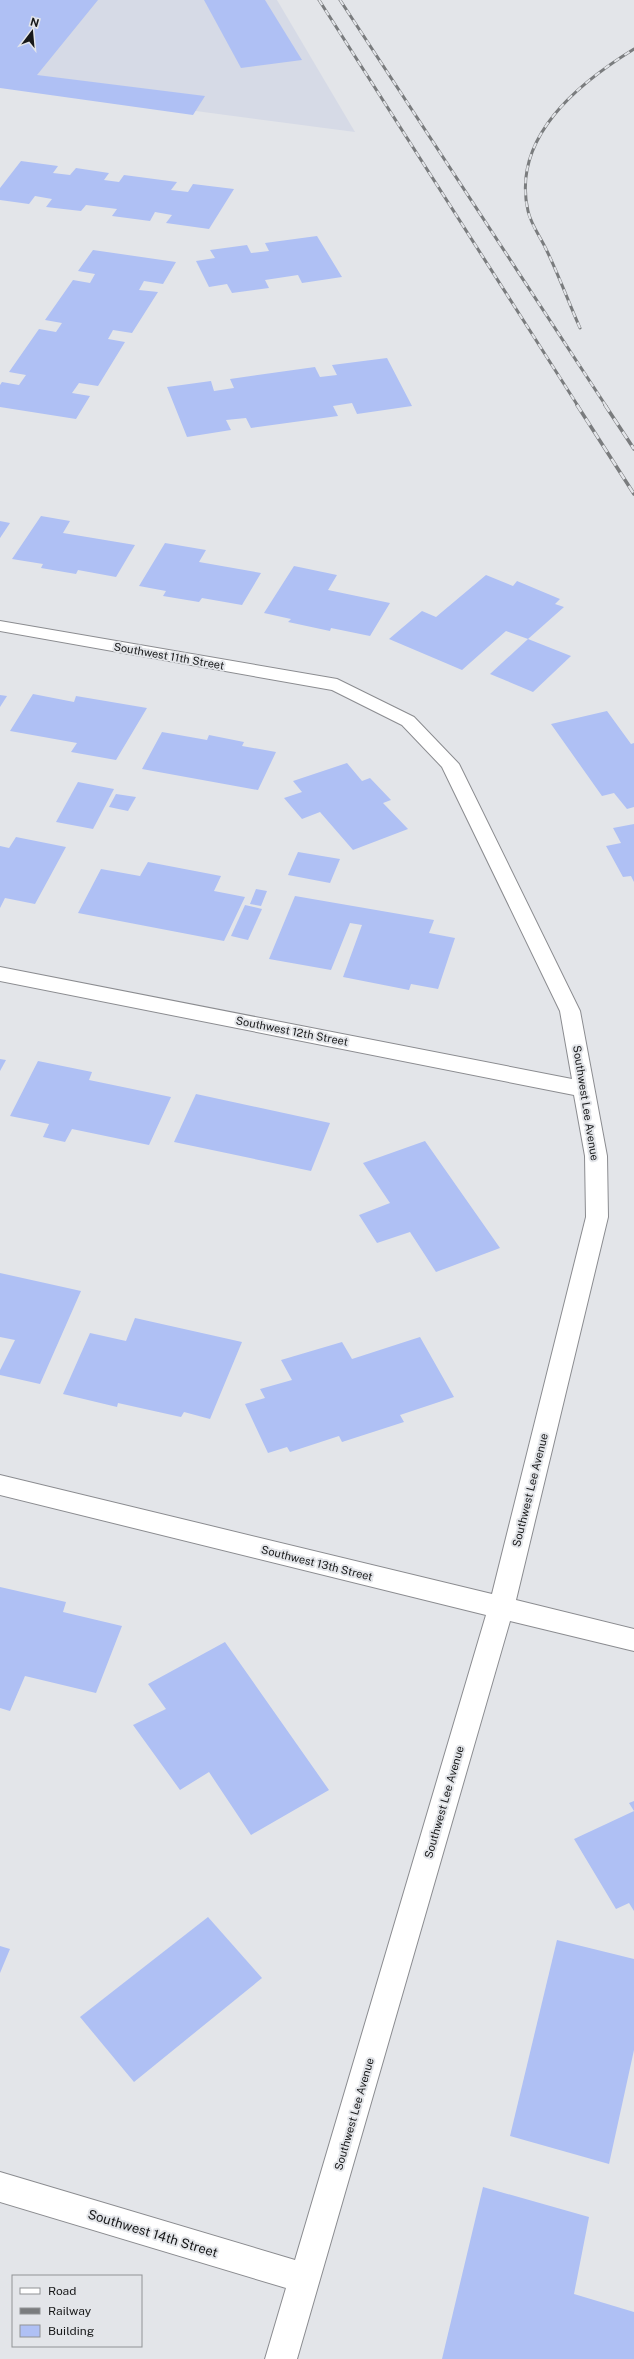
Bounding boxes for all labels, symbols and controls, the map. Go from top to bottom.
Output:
north arrow [12,12,52,52]
text: N [29,15,41,29]
street label: Southwest 11th Street [113,640,225,672]
street label: Southwest 12th Street [235,1014,349,1048]
street label: Southwest Lee Avenue [571,1045,601,1161]
street label: Southwest Lee Avenue [510,1432,550,1548]
street label: Southwest 13th Street [260,1543,374,1583]
street label: Southwest Lee Avenue [422,1744,466,1860]
street label: Southwest Lee Avenue [332,2056,376,2172]
street label: Southwest 14th Street [86,2207,220,2260]
legend [12,2275,142,2347]
text: Road [48,2284,76,2298]
text: Railway [48,2304,92,2318]
text: Building [48,2324,94,2338]

